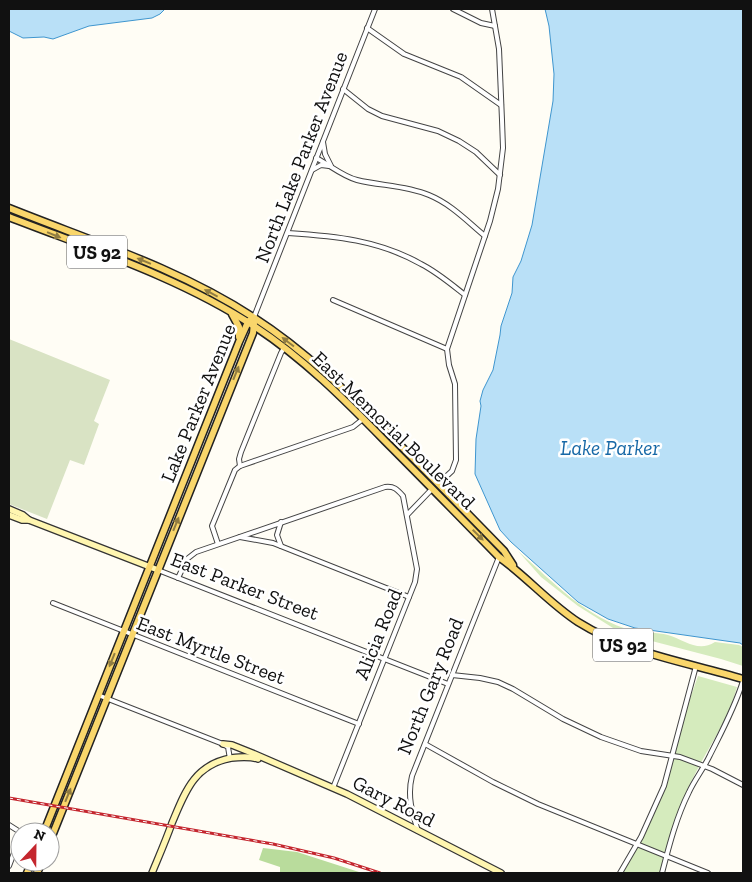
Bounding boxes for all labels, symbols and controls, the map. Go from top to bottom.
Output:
street label: North Lake Parker Avenue [250,48,352,266]
one-way arrow [47,231,61,239]
road number: US 92 [67,236,127,268]
one-way arrow [136,257,151,265]
one-way arrow [205,288,218,297]
street label: Lake Parker Avenue [155,320,241,486]
one-way arrow [282,336,295,347]
street label: East Memorial Boulevard [308,346,480,514]
one-way arrow [233,366,240,381]
water label: Lake Parker [560,435,660,460]
one-way arrow [172,516,180,531]
one-way arrow [472,529,484,541]
street label: East Parker Street [168,547,323,625]
street label: Alicia Road [349,585,407,683]
street label: East Myrtle Street [133,611,289,690]
street label: North Gary Road [392,614,468,758]
road number: US 92 [593,628,653,662]
one-way arrow [108,653,116,668]
street label: Gary Road [349,770,439,832]
one-way arrow [65,788,72,803]
north arrow [10,822,60,872]
text: N [32,826,48,845]

